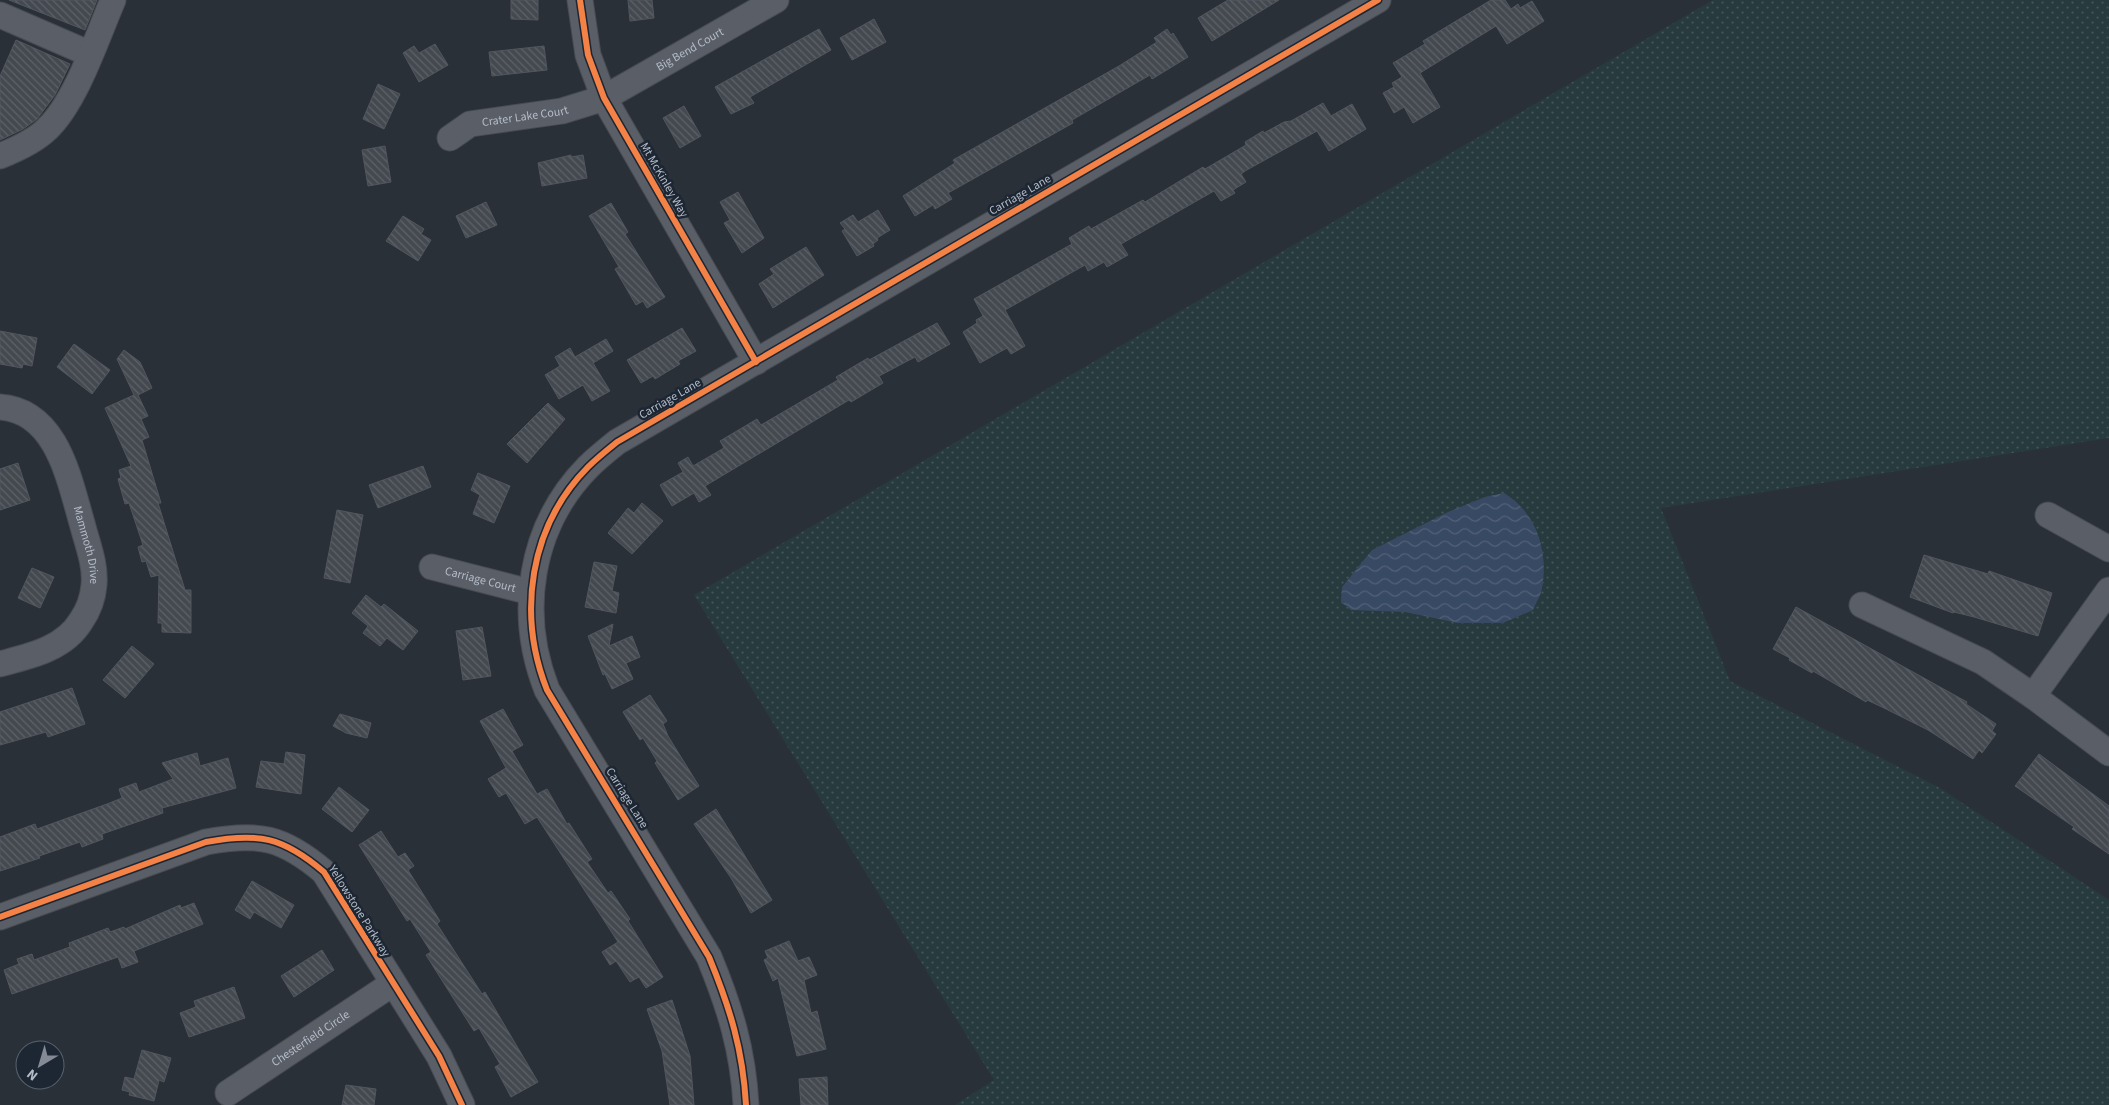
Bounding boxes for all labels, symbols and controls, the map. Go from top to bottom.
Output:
street label: Big Bend Court [653,23,727,75]
street label: Crater Lake Court [481,101,571,131]
street label: Mt McKinley Way [636,139,693,221]
street label: Carriage Lane [986,170,1054,220]
street label: Carriage Lane [636,374,704,424]
street label: Mammoth Drive [69,504,103,584]
street label: Carriage Court [443,562,518,597]
street label: Carriage Lane [602,764,652,832]
street label: Yellowstone Parkway [323,861,394,960]
street label: Chesterfield Circle [268,1006,353,1070]
north arrow [15,1040,65,1090]
text: N [23,1064,42,1085]

